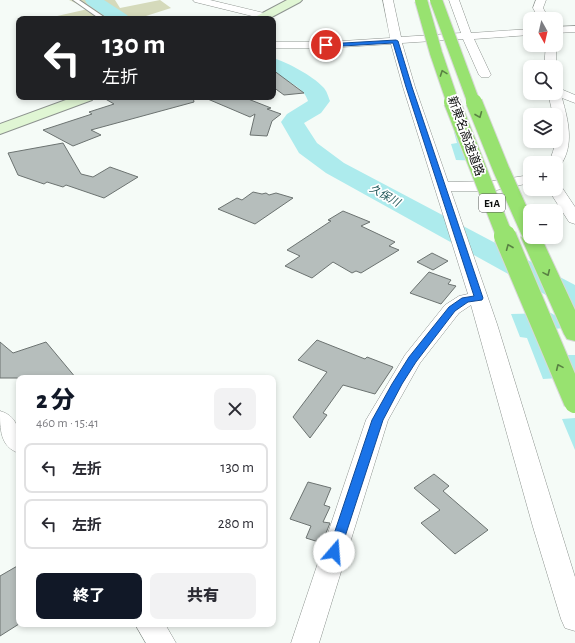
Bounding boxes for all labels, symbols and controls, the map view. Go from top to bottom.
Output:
north arrow [523,12,563,52]
map controls [523,12,563,244]
pin [309,28,343,62]
text: 130 m [102,31,166,59]
icon: left [36,32,88,84]
icon: arrive [315,34,337,56]
button: search [523,60,563,100]
text: 左折 [102,69,138,87]
one-way arrow [439,70,447,77]
street label: 新東名高速道路 [446,94,487,178]
button: layers [523,108,563,148]
one-way arrow [474,111,482,119]
button: + [523,156,563,196]
water label: 久保川 [368,182,403,209]
road number: E1A [479,194,505,212]
button: − [523,204,563,244]
one-way arrow [506,243,514,250]
one-way arrow [543,269,551,276]
one-way arrow [556,363,564,371]
button: close [214,388,256,430]
text: 2 分 [36,389,75,413]
text: 460 m · 15:41 [36,417,99,430]
icon: left [38,457,60,479]
text: 130 m [220,460,254,475]
text: 左折 [72,462,102,477]
icon: left [38,513,60,535]
text: 280 m [218,516,254,531]
text: 左折 [72,518,102,533]
position arrow [313,531,355,573]
button: 終了 [36,573,142,619]
button: 共有 [150,573,256,619]

